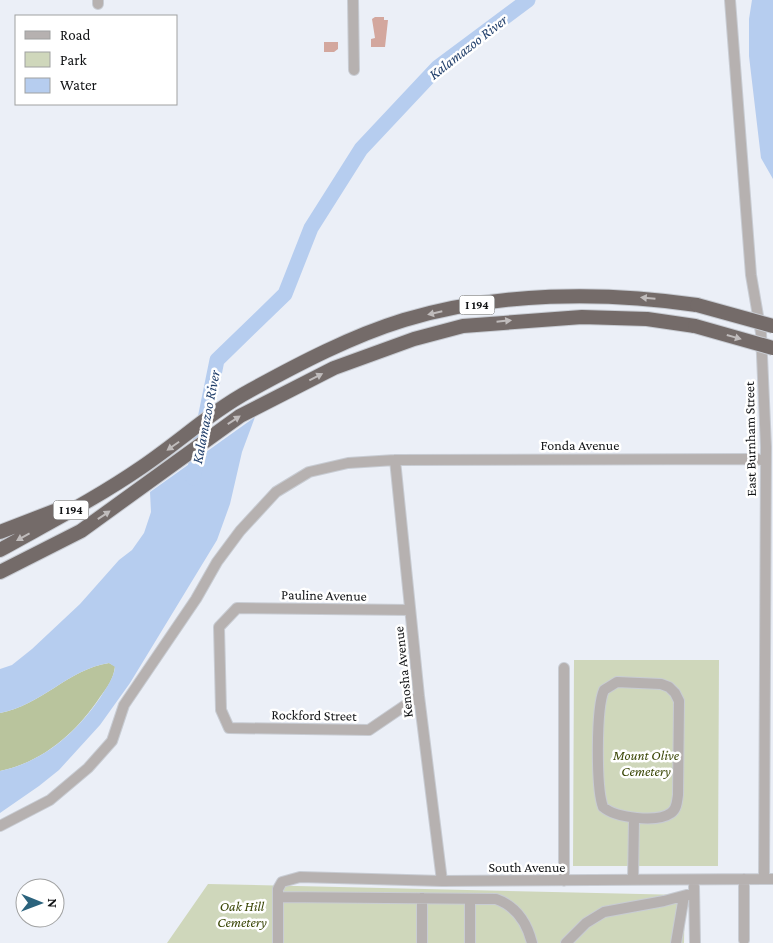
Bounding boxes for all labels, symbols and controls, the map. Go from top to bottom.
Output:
water label: Kalamazoo River [426,11,511,83]
legend [15,15,178,105]
text: Road [60,27,91,43]
text: Park [60,52,87,68]
text: Water [60,77,97,93]
one-way arrow [640,294,656,302]
road number: I 194 [460,296,494,314]
one-way arrow [427,309,442,317]
one-way arrow [497,317,513,325]
one-way arrow [727,334,742,342]
water label: Kalamazoo River [189,368,223,465]
one-way arrow [309,373,323,381]
street label: East Burnham Street [741,381,759,497]
one-way arrow [228,415,241,424]
street label: Fonda Avenue [541,437,619,453]
one-way arrow [166,441,180,451]
road number: I 194 [54,500,88,520]
one-way arrow [97,510,111,520]
one-way arrow [16,533,31,541]
street label: Pauline Avenue [281,586,367,604]
street label: Kenosha Avenue [390,625,416,719]
street label: Rockford Street [271,706,357,724]
park label: Mount Olive Cemetery [612,747,680,779]
street label: South Avenue [489,859,565,875]
north arrow [15,878,65,928]
text: N [45,898,61,909]
park label: Oak Hill Cemetery [217,898,267,930]

